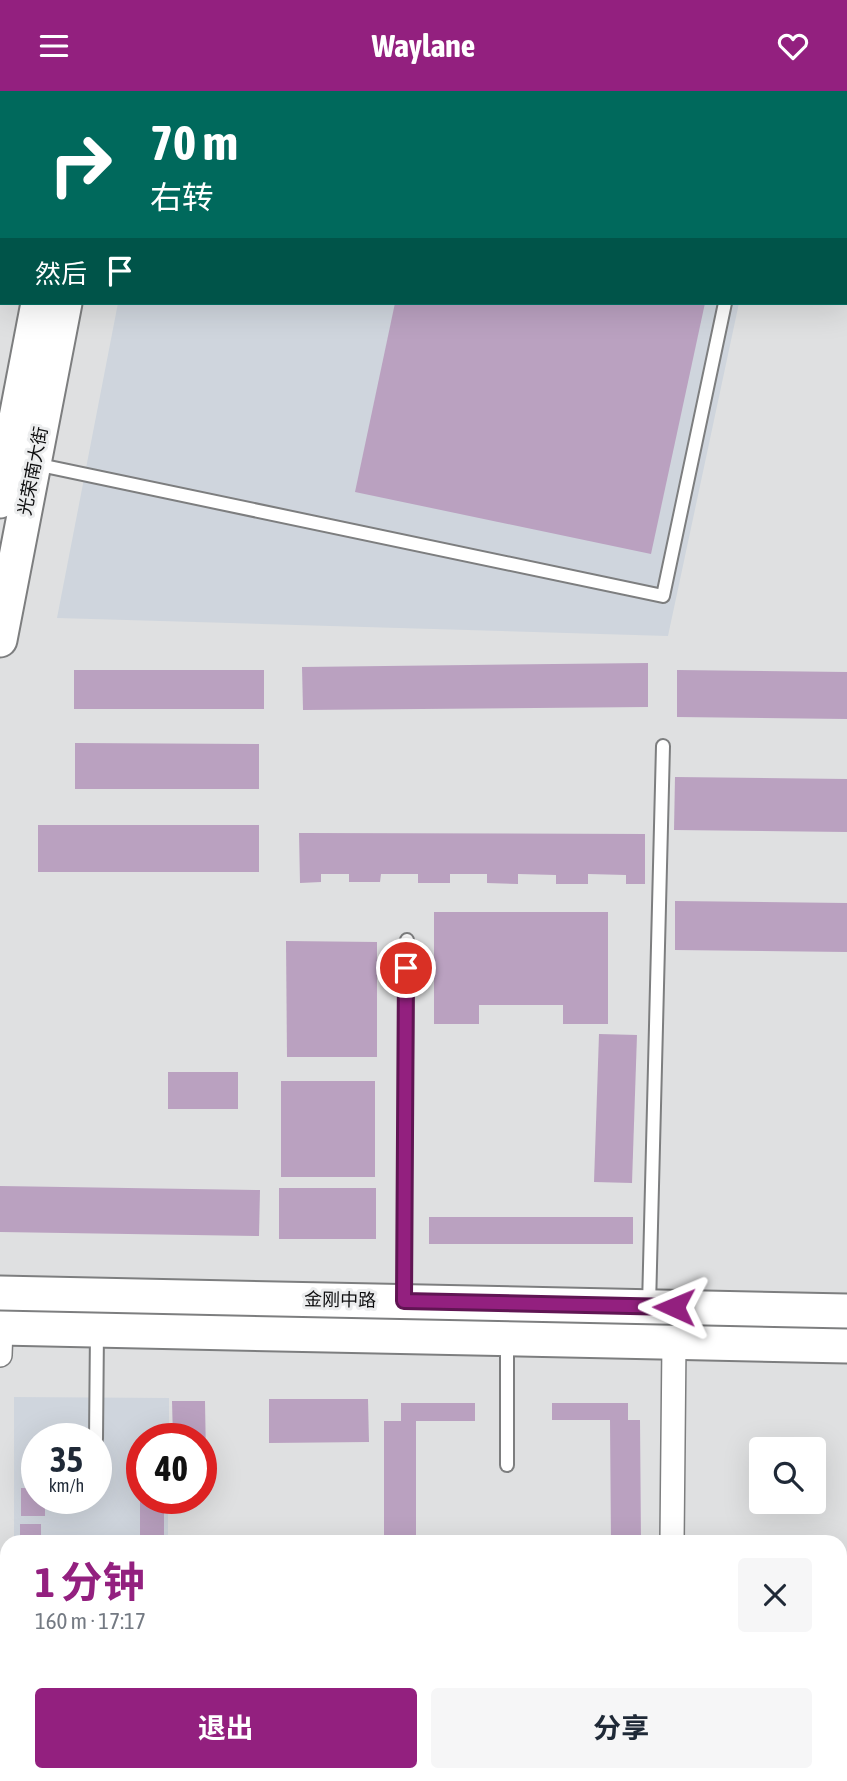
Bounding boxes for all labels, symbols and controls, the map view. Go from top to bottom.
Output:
icon: menu [35,27,73,65]
text: Waylane [372,27,475,64]
icon: heart [774,27,812,65]
text: 70 m [150,114,238,170]
icon: right [35,119,126,210]
text: 右转 [150,179,214,216]
icon: arrive [101,252,139,290]
text: 然后 [35,259,87,289]
street label: 光荣南大街 [14,425,51,517]
pin [376,938,436,998]
icon: arrive [387,949,425,987]
position arrow [637,1270,711,1344]
street label: 金刚中路 [304,1288,376,1311]
speed limit sign: 40 [126,1423,217,1514]
map controls [749,1437,826,1514]
button: search [749,1437,826,1514]
text: 35 [50,1439,83,1479]
text: km/h [49,1475,84,1496]
text: 1 分钟 [35,1558,145,1606]
button: close [738,1558,812,1632]
text: 160 m · 17:17 [35,1608,146,1634]
button: 退出 [35,1688,417,1768]
button: 分享 [431,1688,812,1768]

